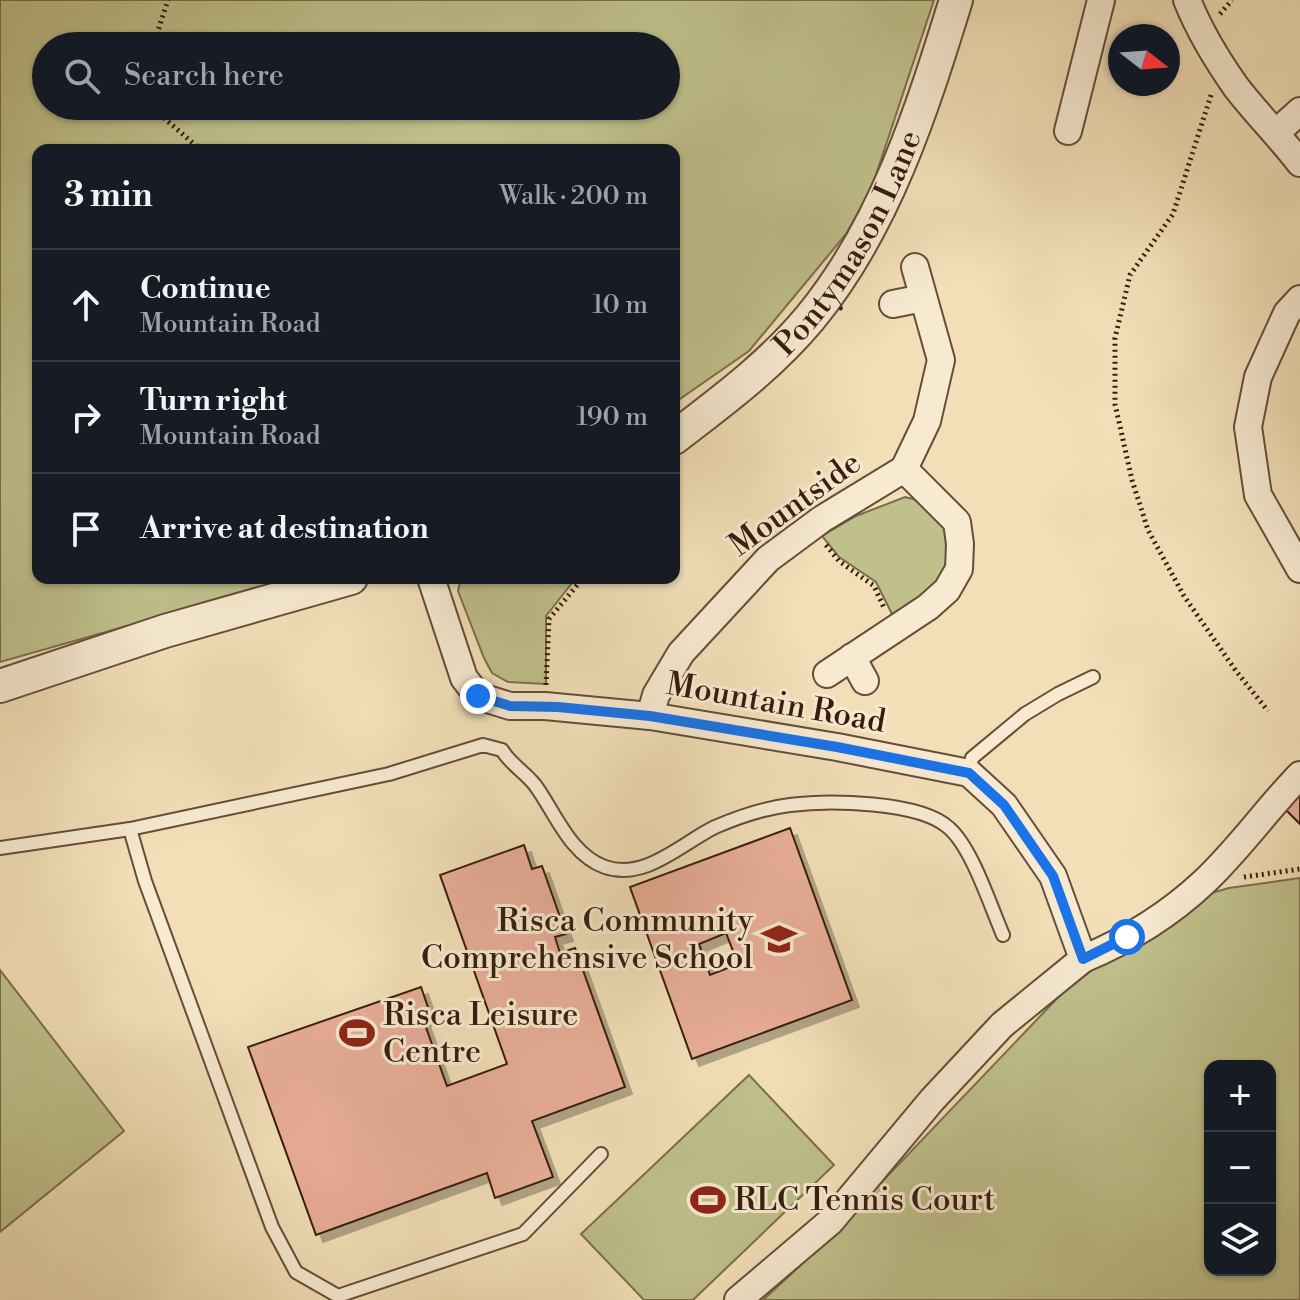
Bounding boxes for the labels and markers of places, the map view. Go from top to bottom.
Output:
place label: Risca Community Comprehensive School [421,901,754,978]
school or university icon: Risca Community Comprehensive School [760,920,798,958]
place label: Risca Leisure Centre [383,995,579,1072]
sports icon: Risca Leisure Centre [338,1014,376,1052]
place label: RLC Tennis Court [734,1180,995,1220]
sports icon: RLC Tennis Court [689,1181,727,1219]

